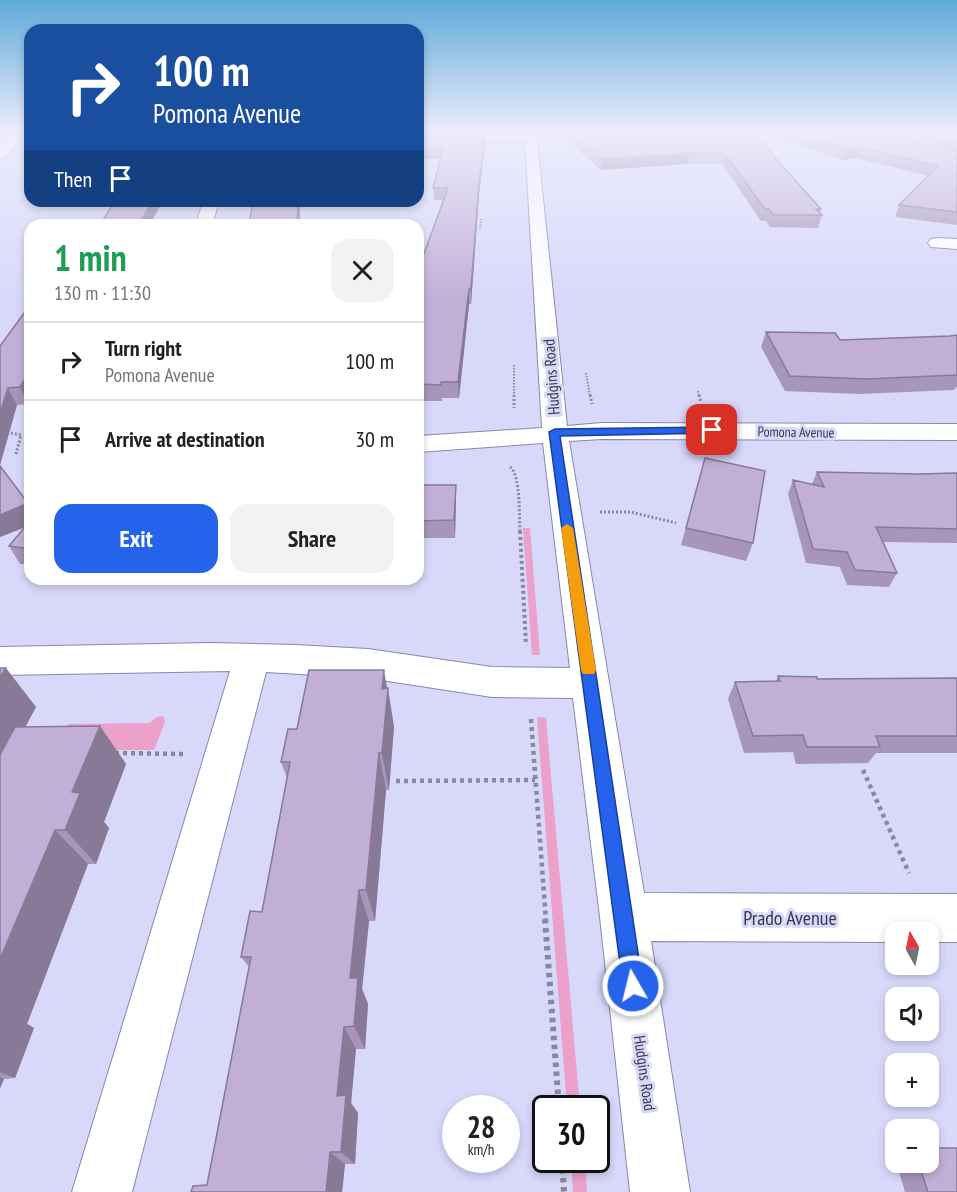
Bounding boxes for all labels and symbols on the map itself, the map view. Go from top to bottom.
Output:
street label: Hudgins Road [538,338,564,416]
pin [686,404,737,455]
street label: Pomona Avenue [757,422,835,442]
street label: Prado Avenue [743,905,837,931]
north arrow [885,921,939,975]
position arrow [601,954,665,1018]
street label: Hudgins Road [630,1034,660,1112]
speed limit sign: 30 [532,1095,610,1173]

